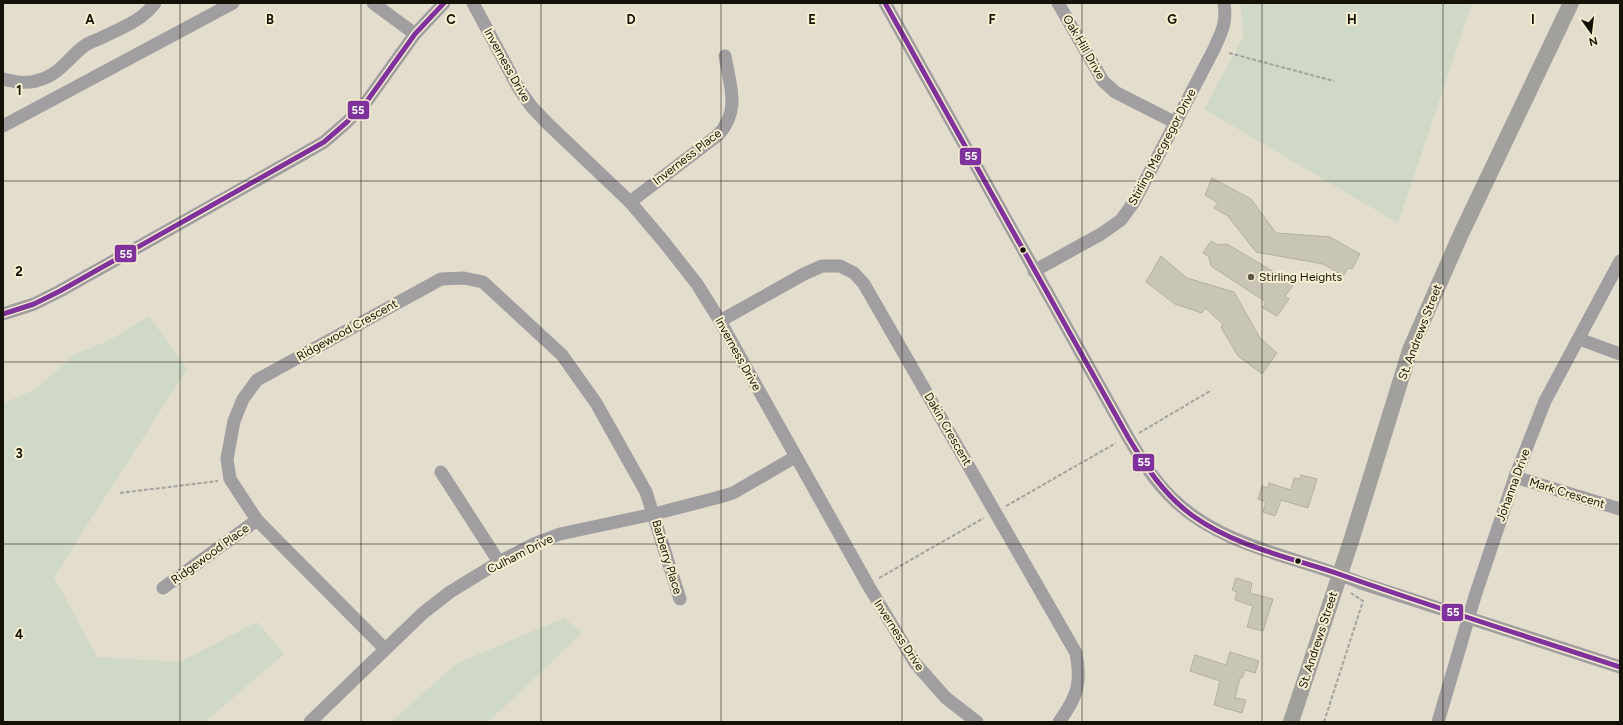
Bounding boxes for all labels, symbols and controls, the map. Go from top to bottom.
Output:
text: A [85,12,95,27]
text: B [266,12,274,27]
text: C [446,12,456,27]
text: D [626,12,636,27]
text: E [808,12,816,27]
text: F [988,12,996,27]
street label: Oak Hill Drive [1060,12,1108,82]
text: G [1167,12,1177,27]
text: H [1347,12,1357,27]
text: I [1531,12,1535,27]
north arrow [1571,12,1611,52]
street label: Inverness Drive [481,26,533,105]
text: N [1588,34,1599,49]
text: 1 [16,83,22,98]
street label: Stirling Macgregor Drive [1125,86,1199,208]
line badge: 55 [347,100,370,120]
text: 55 [352,104,364,117]
street label: Inverness Place [650,126,724,188]
line badge: 55 [959,147,982,166]
text: 55 [965,150,977,163]
line badge: 55 [114,244,137,263]
unlabelled marker [1018,245,1028,255]
text: 55 [120,248,132,261]
text: 2 [15,264,23,279]
place label: Stirling Heights [1259,270,1342,284]
marker: Stirling Heights [1246,272,1256,282]
street label: St. Andrews Street [1395,282,1445,382]
street label: Ridgewood Crescent [294,296,400,364]
street label: Inverness Drive [712,315,764,394]
street label: Dakin Crescent [921,390,975,468]
text: 3 [15,446,23,461]
street label: Johanna Drive [1493,446,1533,523]
line badge: 55 [1132,453,1155,472]
text: 55 [1138,456,1150,469]
street label: Mark Crescent [1528,475,1607,511]
street label: Barberry Place [649,518,685,596]
street label: Ridgewood Place [168,521,252,587]
street label: Culham Drive [485,531,556,577]
unlabelled marker [1293,556,1303,566]
street label: St. Andrews Street [1296,589,1340,690]
street label: Inverness Drive [871,597,927,673]
line badge: 55 [1441,603,1464,622]
text: 55 [1447,606,1459,619]
text: 4 [15,627,23,642]

